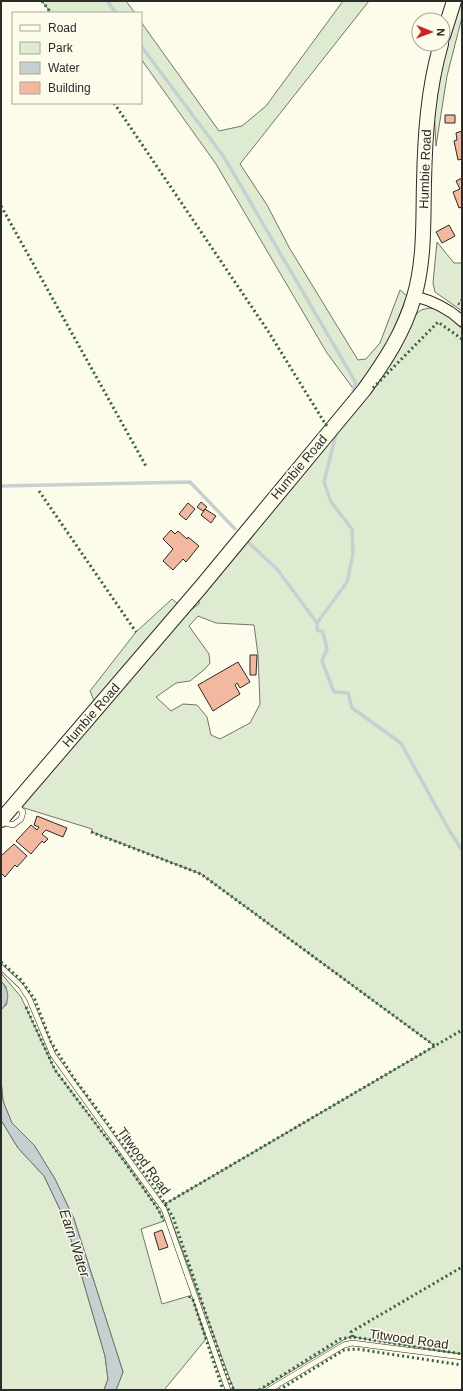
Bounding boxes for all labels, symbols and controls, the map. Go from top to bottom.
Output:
legend [12,12,142,104]
north arrow [411,12,451,52]
text: Road [48,21,77,35]
text: N [435,28,447,36]
text: Park [48,41,74,55]
text: Water [48,61,80,75]
text: Building [48,81,91,95]
street label: Humbie Road [416,129,434,209]
street label: Humbie Road [268,432,330,502]
street label: Humbie Road [59,680,123,750]
street label: Titwood Road [114,1124,174,1198]
water label: Earn Water [56,1207,94,1280]
street label: Titwood Road [368,1326,450,1352]

